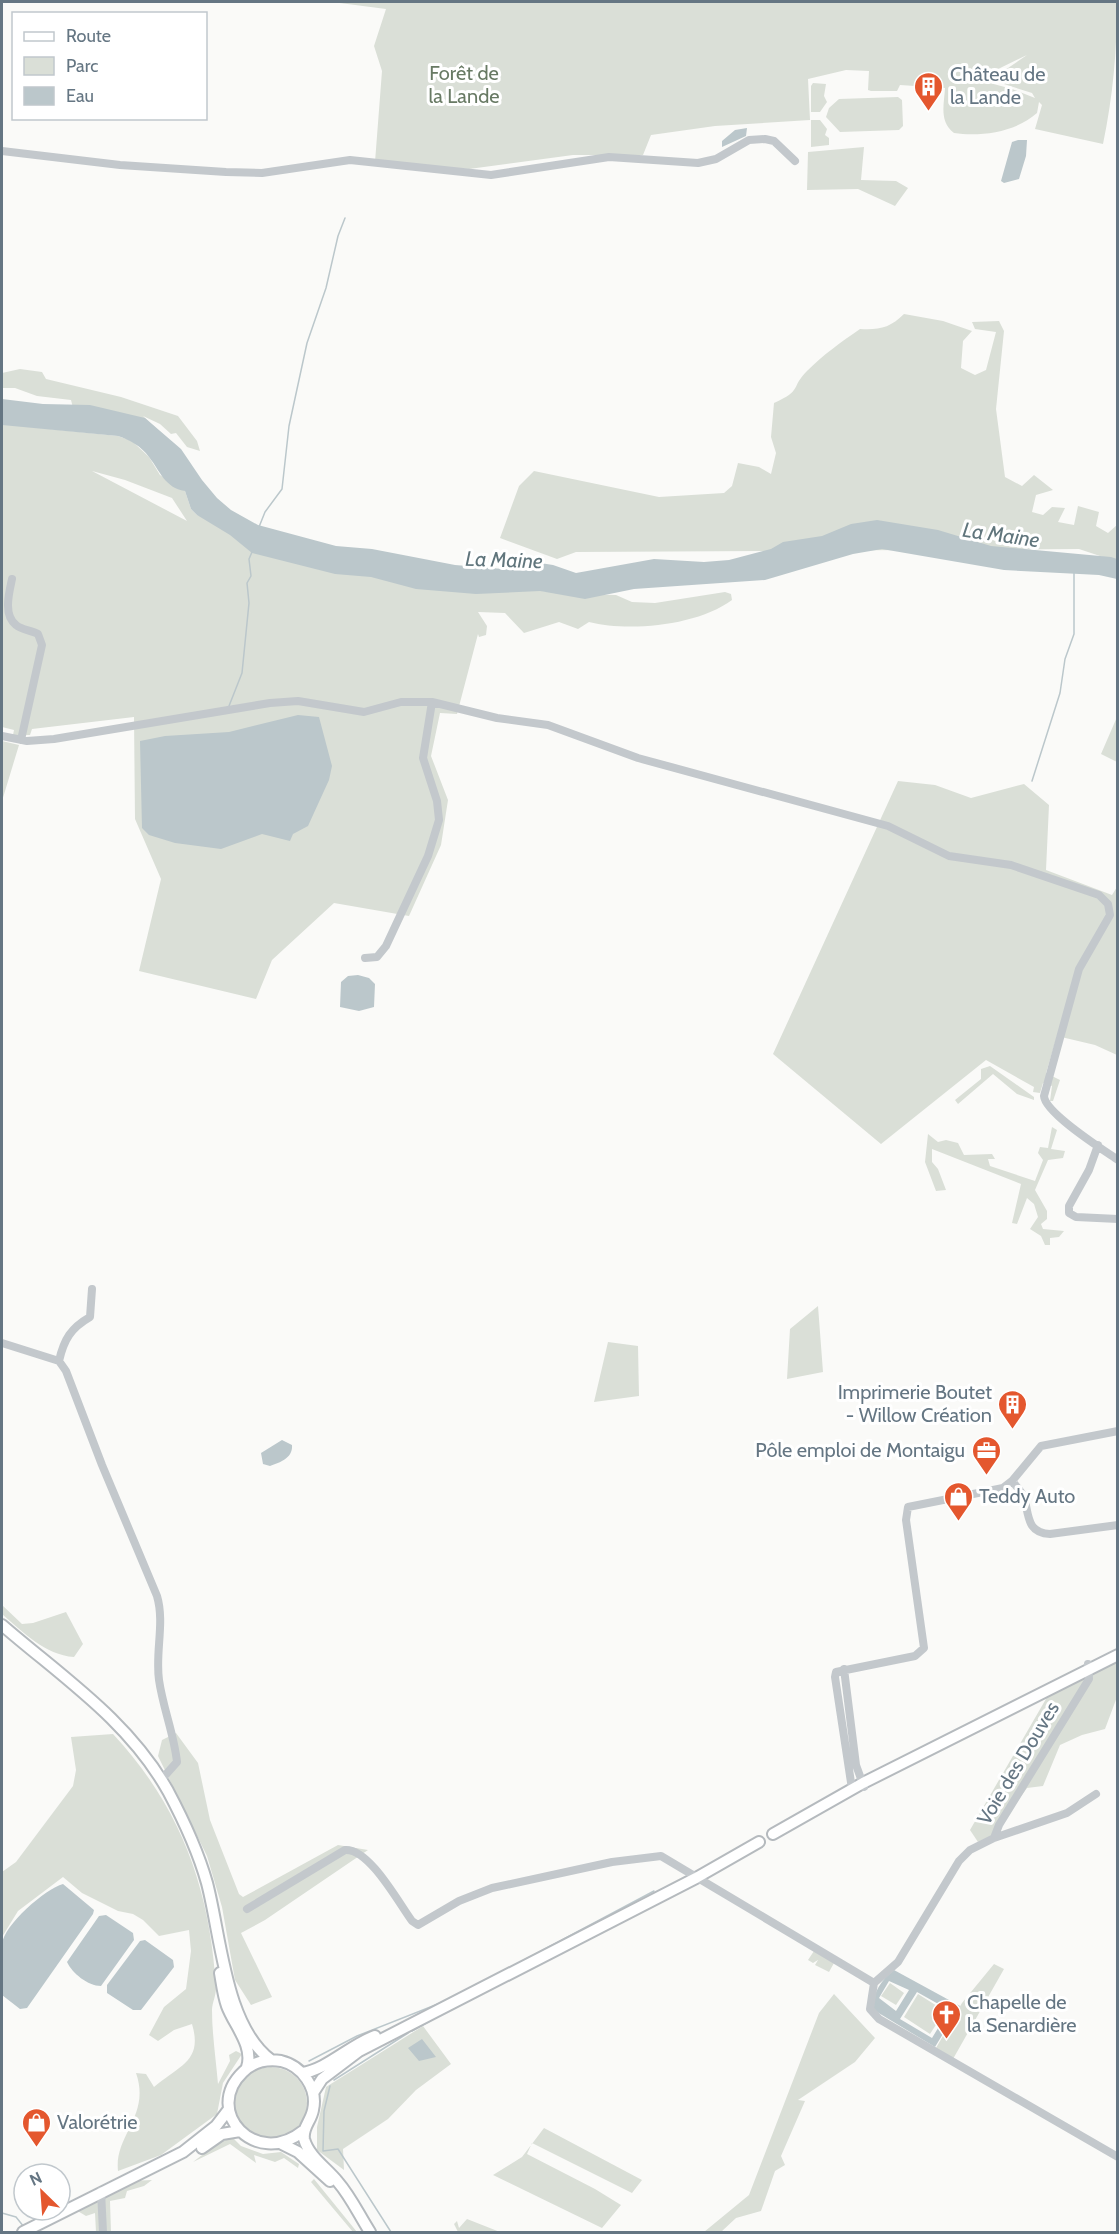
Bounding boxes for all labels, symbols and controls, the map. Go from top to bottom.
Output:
legend [12,12,207,120]
text: Route [66,25,111,47]
text: Parc [66,55,98,77]
park label: Forêt de la Lande [429,61,499,108]
place label: Château de la Lande [950,62,1045,109]
building icon: Château de la Lande [913,70,945,112]
text: Eau [66,85,94,107]
water label: La Maine [961,517,1041,552]
water label: La Maine [465,546,543,573]
place label: Imprimerie Boutet - Willow Création [838,1380,992,1427]
building icon: Imprimerie Boutet - Willow Création [997,1388,1029,1430]
office icon: Pôle emploi de Montaigu [970,1434,1002,1476]
place label: Pôle emploi de Montaigu [755,1438,965,1462]
shop icon: Teddy Auto [942,1480,974,1522]
place label: Teddy Auto [979,1484,1075,1508]
street label: Voie des Douves [972,1697,1064,1829]
place label: Chapelle de la Senardière [967,1990,1076,2037]
church icon: Chapelle de la Senardière [930,1998,962,2040]
shop icon: Valorétrie [20,2106,52,2148]
place label: Valorétrie [57,2110,137,2134]
north arrow [12,2162,72,2222]
text: N [27,2168,45,2190]

